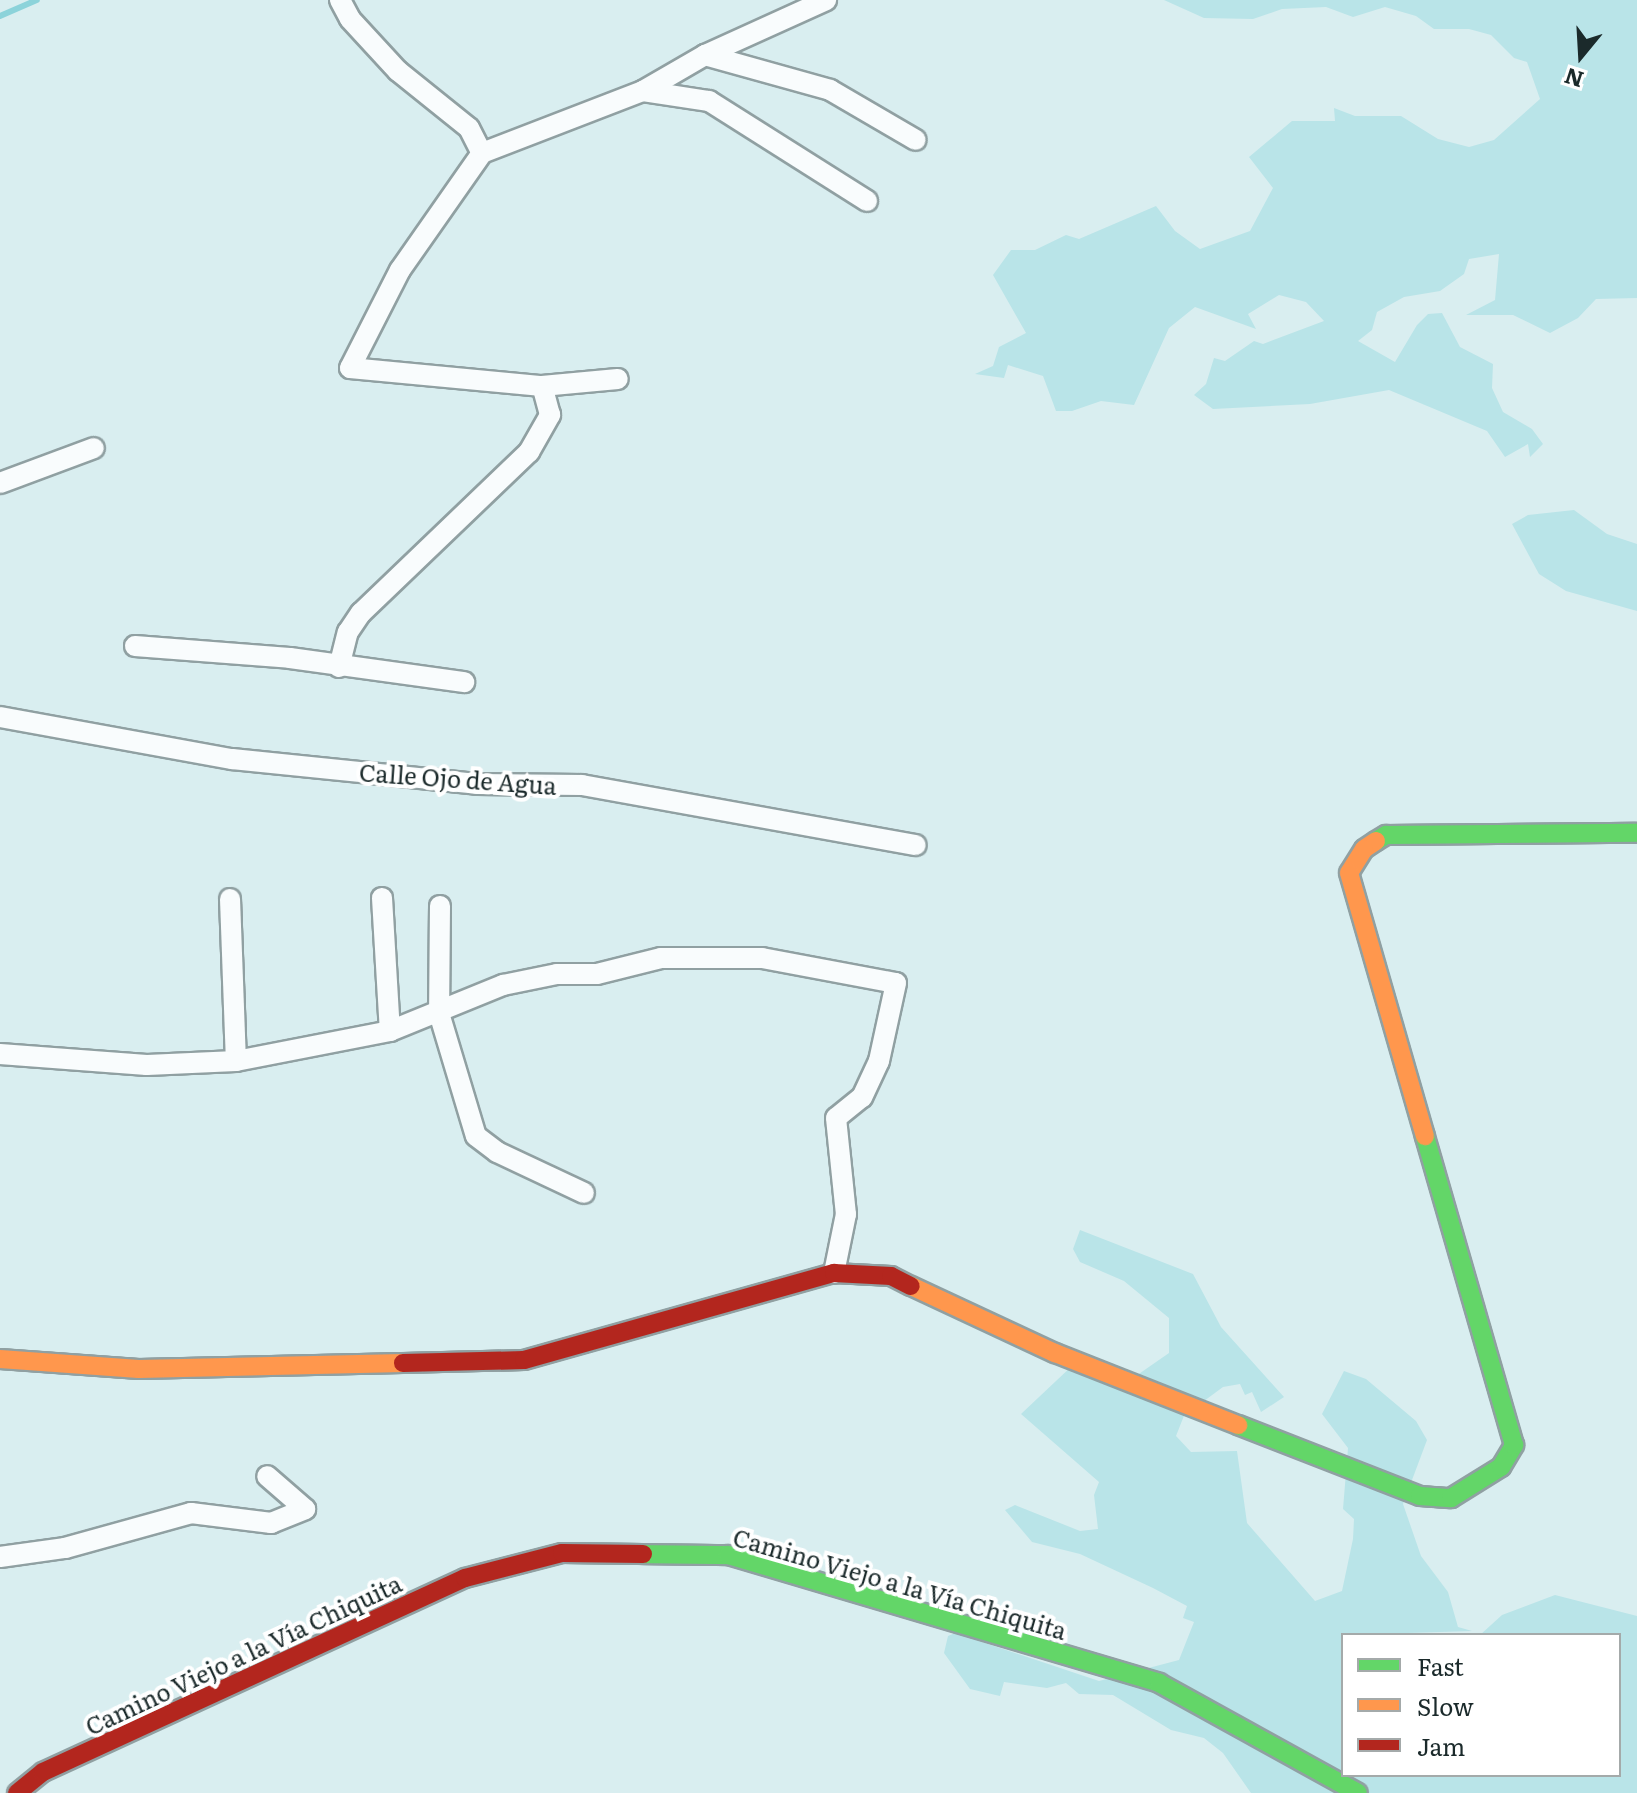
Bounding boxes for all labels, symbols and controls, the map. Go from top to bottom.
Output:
north arrow [1541,16,1621,96]
text: N [1560,61,1587,98]
street label: Calle Ojo de Agua [358,757,558,799]
street label: Camino Viejo a la Vía Chiquita [730,1522,1070,1644]
street label: Camino Viejo a la Vía Chiquita [80,1568,406,1740]
legend [1341,1633,1621,1777]
text: Fast [1417,1648,1464,1683]
text: Slow [1417,1688,1474,1723]
text: Jam [1417,1728,1465,1763]

